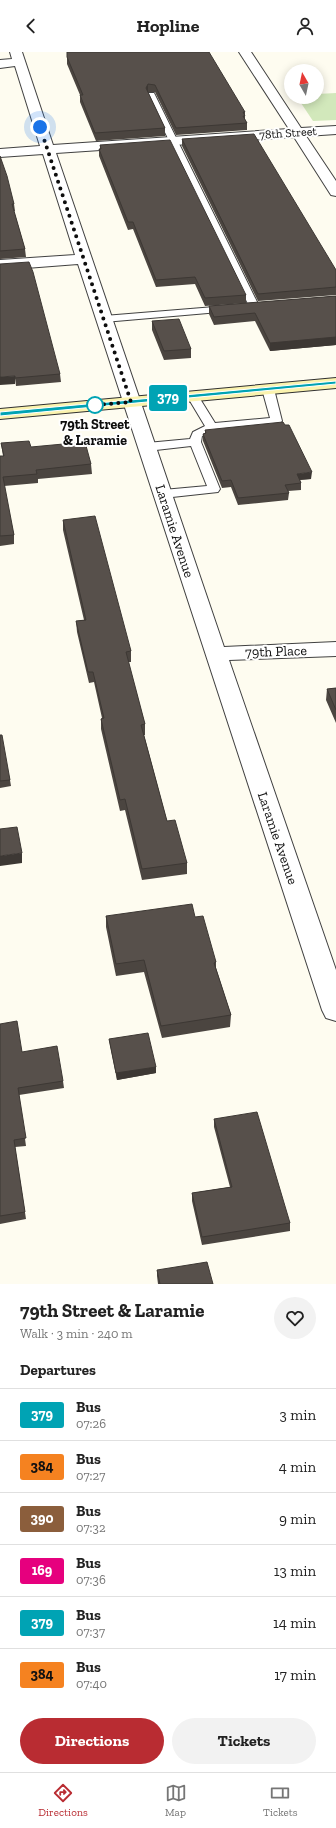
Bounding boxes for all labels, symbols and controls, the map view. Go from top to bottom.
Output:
icon: back [20,15,42,37]
text: Hopline [137,15,199,37]
icon: person [294,15,316,37]
north arrow [284,64,324,104]
map controls [284,64,324,104]
your location [30,117,50,137]
street label: 78th Street [259,124,318,142]
line badge: 379 [145,385,191,411]
text: 379 [157,389,179,406]
marker: 79th Street & Laramie [86,396,104,414]
place label: 79th Street & Laramie [60,416,130,449]
street label: Laramie Avenue [151,483,198,580]
street label: 79th Place [245,642,308,661]
street label: Laramie Avenue [254,790,301,887]
button: heart [274,1297,316,1339]
text: 79th Street & Laramie [20,1299,204,1322]
text: Walk · 3 min · 240 m [20,1326,133,1341]
text: Departures [20,1361,96,1379]
text: Bus [76,1398,101,1416]
text: 379 [31,1406,53,1423]
text: 3 min [280,1406,316,1424]
text: 07:26 [76,1416,106,1431]
text: Bus [76,1450,101,1468]
text: 384 [31,1458,54,1475]
text: 4 min [279,1458,316,1476]
text: 07:27 [76,1468,105,1483]
text: Bus [76,1502,101,1520]
text: 390 [30,1510,54,1527]
text: 9 min [279,1510,316,1528]
text: 07:32 [76,1520,106,1535]
text: Bus [76,1554,101,1572]
text: 169 [32,1562,52,1579]
text: 13 min [274,1562,316,1580]
text: 07:36 [76,1572,106,1587]
text: Bus [76,1606,101,1624]
text: 379 [31,1614,53,1631]
text: 14 min [273,1614,316,1632]
text: 07:37 [76,1624,105,1639]
text: Bus [76,1658,101,1676]
text: 384 [31,1666,54,1683]
text: 17 min [274,1666,316,1684]
text: 07:40 [76,1676,107,1691]
button: Directions [20,1718,164,1764]
button: Tickets [172,1718,316,1764]
tab: Directions [38,1782,88,1819]
tab: Map [165,1782,187,1819]
tab: Tickets [263,1782,298,1819]

